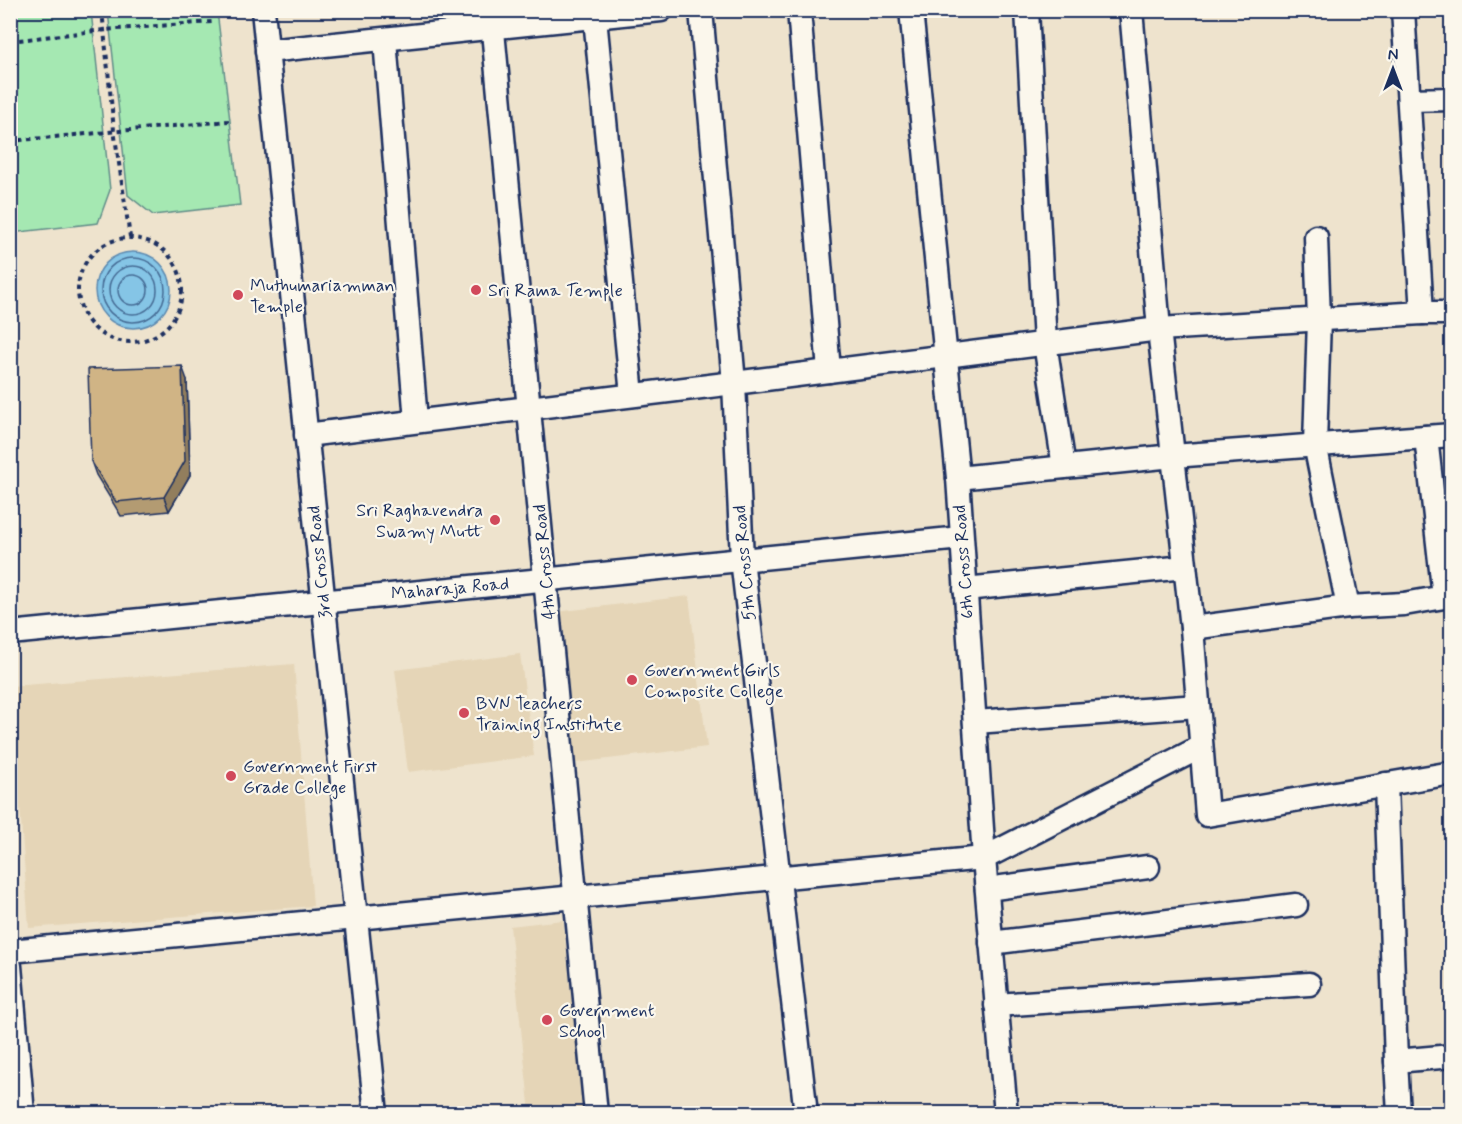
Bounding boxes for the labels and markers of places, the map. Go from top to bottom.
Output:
place label: Muthumariamman Temple [250,274,395,319]
place label: Sri Rama Temple [488,279,623,303]
marker: Sri Rama Temple [469,283,483,297]
marker: Muthumariamman Temple [231,288,245,302]
place label: Sri Raghavendra Swamy Mutt [356,499,484,544]
marker: Sri Raghavendra Swamy Mutt [488,513,502,527]
place label: Government Girls Composite College [644,659,784,705]
marker: Government Girls Composite College [625,673,639,687]
place label: BVN Teachers Training Institute [476,692,622,739]
marker: BVN Teachers Training Institute [457,706,471,720]
place label: Government First Grade College [243,755,378,800]
marker: Government First Grade College [224,769,238,783]
place label: Government School [559,999,655,1044]
marker: Government School [540,1013,554,1027]

